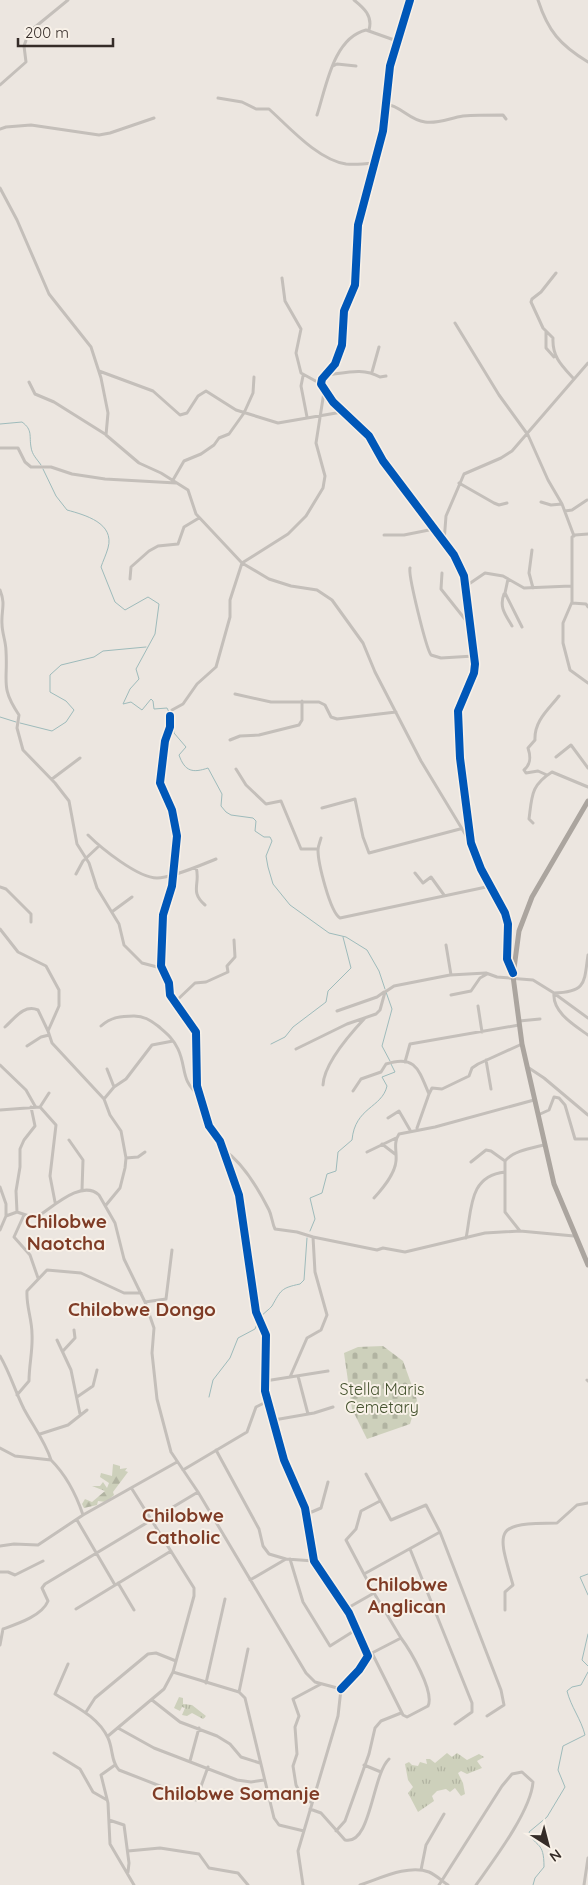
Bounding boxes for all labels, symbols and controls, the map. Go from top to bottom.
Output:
scale bar [18,15,112,47]
text: 200 m [25,23,69,42]
district label: Chilobwe Naotcha [25,1209,107,1255]
district label: Chilobwe Dongo [68,1297,216,1321]
park label: Stella Maris Cemetary [340,1379,424,1417]
district label: Chilobwe Catholic [142,1503,224,1549]
district label: Chilobwe Anglican [366,1572,448,1618]
district label: Chilobwe Somanje [152,1781,320,1805]
north arrow [523,1820,573,1870]
text: N [546,1845,565,1866]

